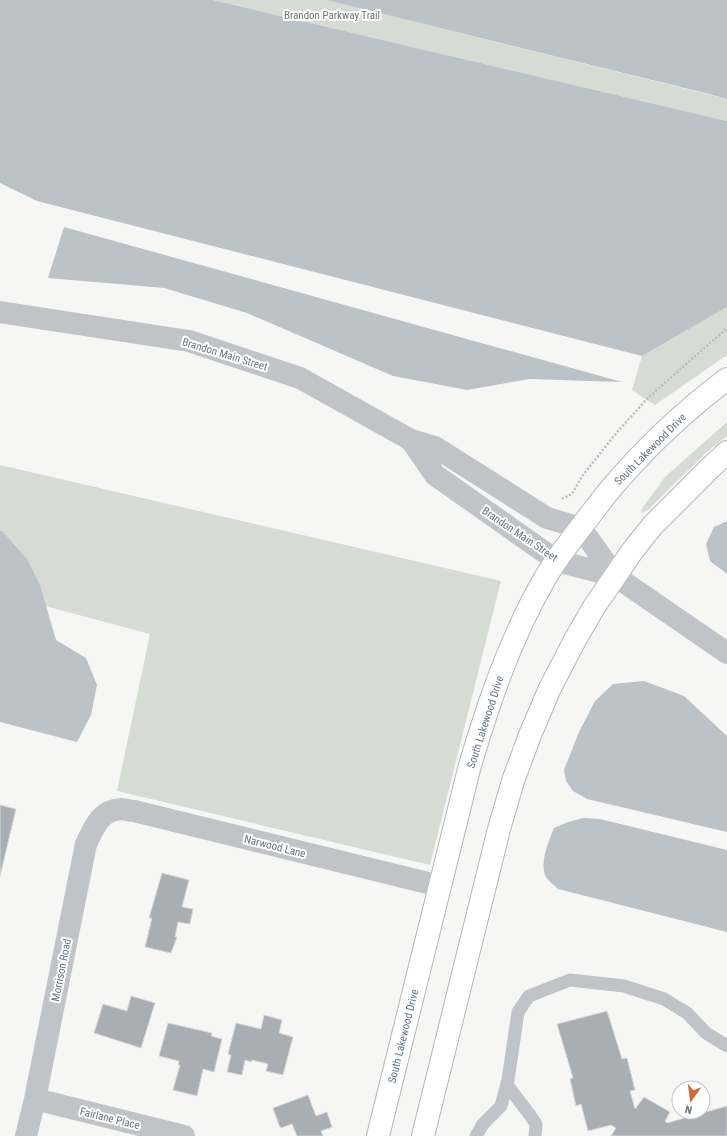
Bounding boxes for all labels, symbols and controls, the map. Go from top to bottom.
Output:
park label: Brandon Parkway Trail [284,9,380,22]
street label: Brandon Main Street [181,335,269,374]
street label: South Lakewood Drive [612,411,689,488]
street label: Brandon Main Street [479,504,560,564]
street label: South Lakewood Drive [464,674,507,770]
street label: Narwood Lane [243,833,307,860]
street label: Morrison Road [49,938,74,1003]
street label: South Lakewood Drive [386,988,421,1084]
north arrow [671,1080,711,1120]
text: N [684,1102,694,1116]
street label: Fairlane Place [79,1105,141,1132]

